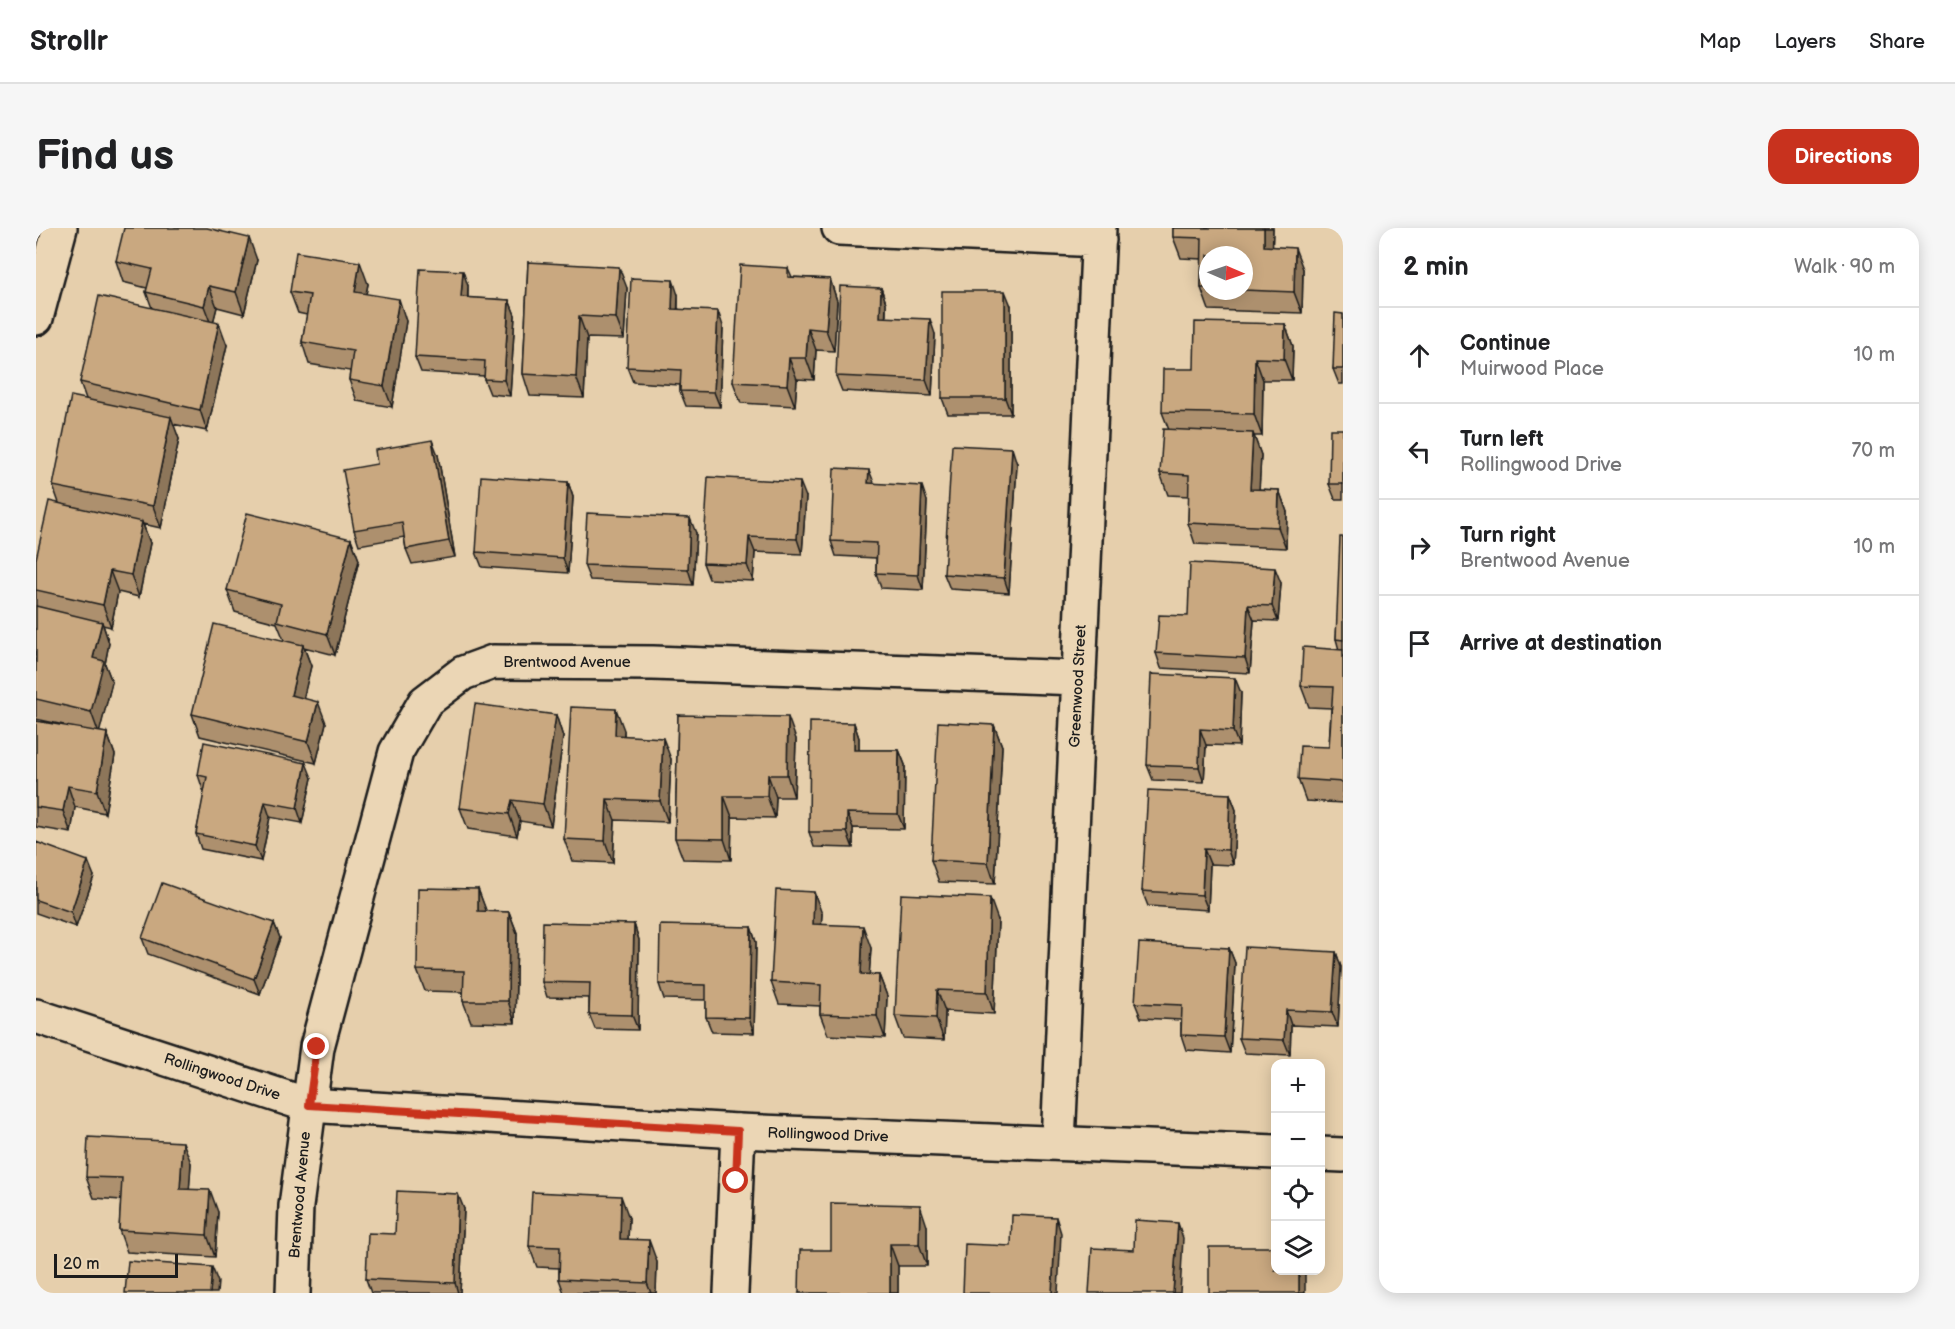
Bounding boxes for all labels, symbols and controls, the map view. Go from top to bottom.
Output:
text: Strollr [30,25,108,58]
text: Map [1699,29,1741,54]
text: Layers [1774,29,1836,54]
text: Share [1869,29,1925,54]
button: Directions [1768,129,1919,184]
text: Find us [36,131,174,182]
north arrow [1199,246,1253,300]
text: 2 min [1403,252,1469,283]
text: Walk · 90 m [1794,255,1895,279]
text: Continue [1460,330,1550,357]
icon: ahead [1403,339,1436,372]
text: 10 m [1854,343,1895,367]
text: Muirwood Place [1460,357,1604,381]
text: Turn left [1460,426,1544,453]
icon: left [1403,435,1436,468]
text: 70 m [1851,439,1895,463]
text: Rollingwood Drive [1460,453,1622,477]
text: Turn right [1460,522,1556,549]
icon: right [1403,531,1436,564]
text: 10 m [1854,535,1895,559]
text: Brentwood Avenue [1460,549,1630,573]
street label: Greenwood Street [1065,624,1091,748]
icon: arrive [1403,627,1436,660]
text: Arrive at destination [1460,630,1662,657]
street label: Brentwood Avenue [503,653,631,672]
route end [303,1033,329,1059]
street label: Rollingwood Drive [161,1049,283,1105]
map controls [1271,1059,1325,1275]
button: + [1271,1059,1325,1113]
button: − [1271,1113,1325,1167]
street label: Rollingwood Drive [767,1123,889,1147]
street label: Brentwood Avenue [285,1131,315,1259]
route start [722,1167,748,1193]
button: locate [1271,1167,1325,1221]
button: layers [1271,1221,1325,1275]
scale bar [54,1251,178,1278]
text: 20 m [63,1255,99,1274]

